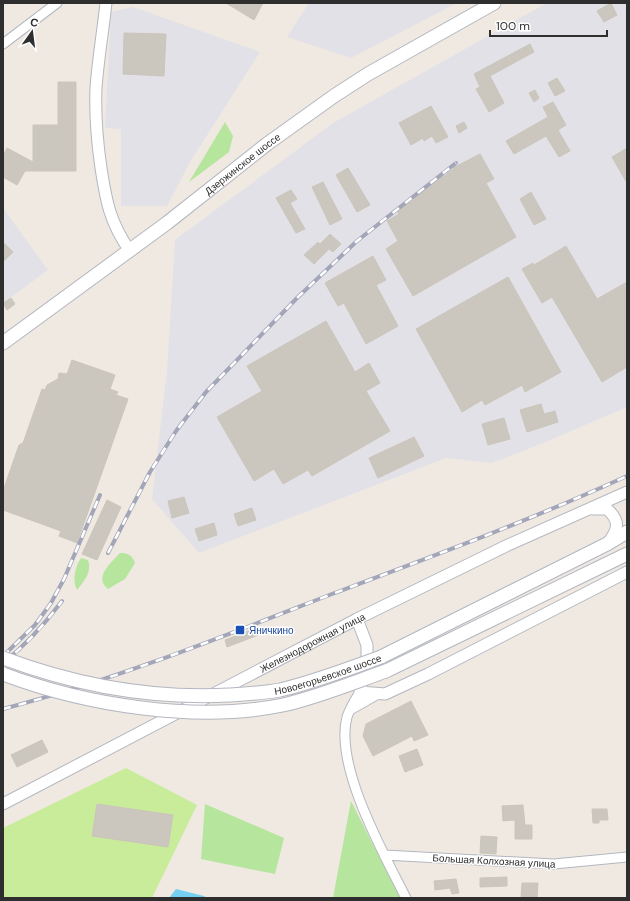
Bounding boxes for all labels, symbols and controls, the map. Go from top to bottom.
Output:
north arrow [12,12,52,52]
scale bar [490,12,607,38]
text: С [29,15,40,30]
text: 100 m [496,18,530,34]
street label: Дзержинское шоссе [202,130,283,198]
street label: Железнодорожная улица [258,609,367,675]
marker: Яничкино [234,624,246,636]
place label: Яничкино [249,624,294,637]
street label: Новоегорьевское шоссе [273,651,384,697]
street label: Большая Колхозная улица [432,851,556,871]

